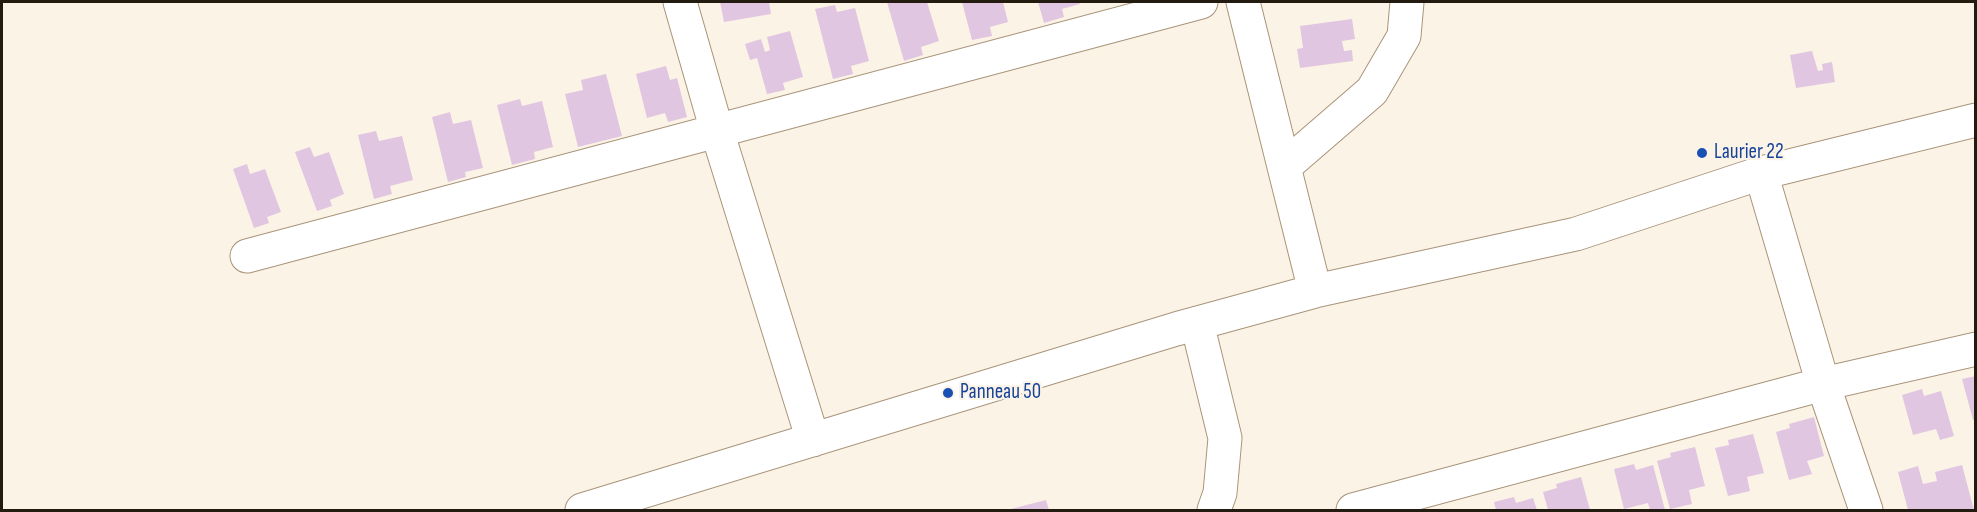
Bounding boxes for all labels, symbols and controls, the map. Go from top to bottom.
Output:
place label: Laurier 22 [1714,140,1784,166]
marker: Laurier 22 [1695,146,1709,160]
place label: Panneau 50 [960,380,1041,406]
marker: Panneau 50 [941,386,955,400]

